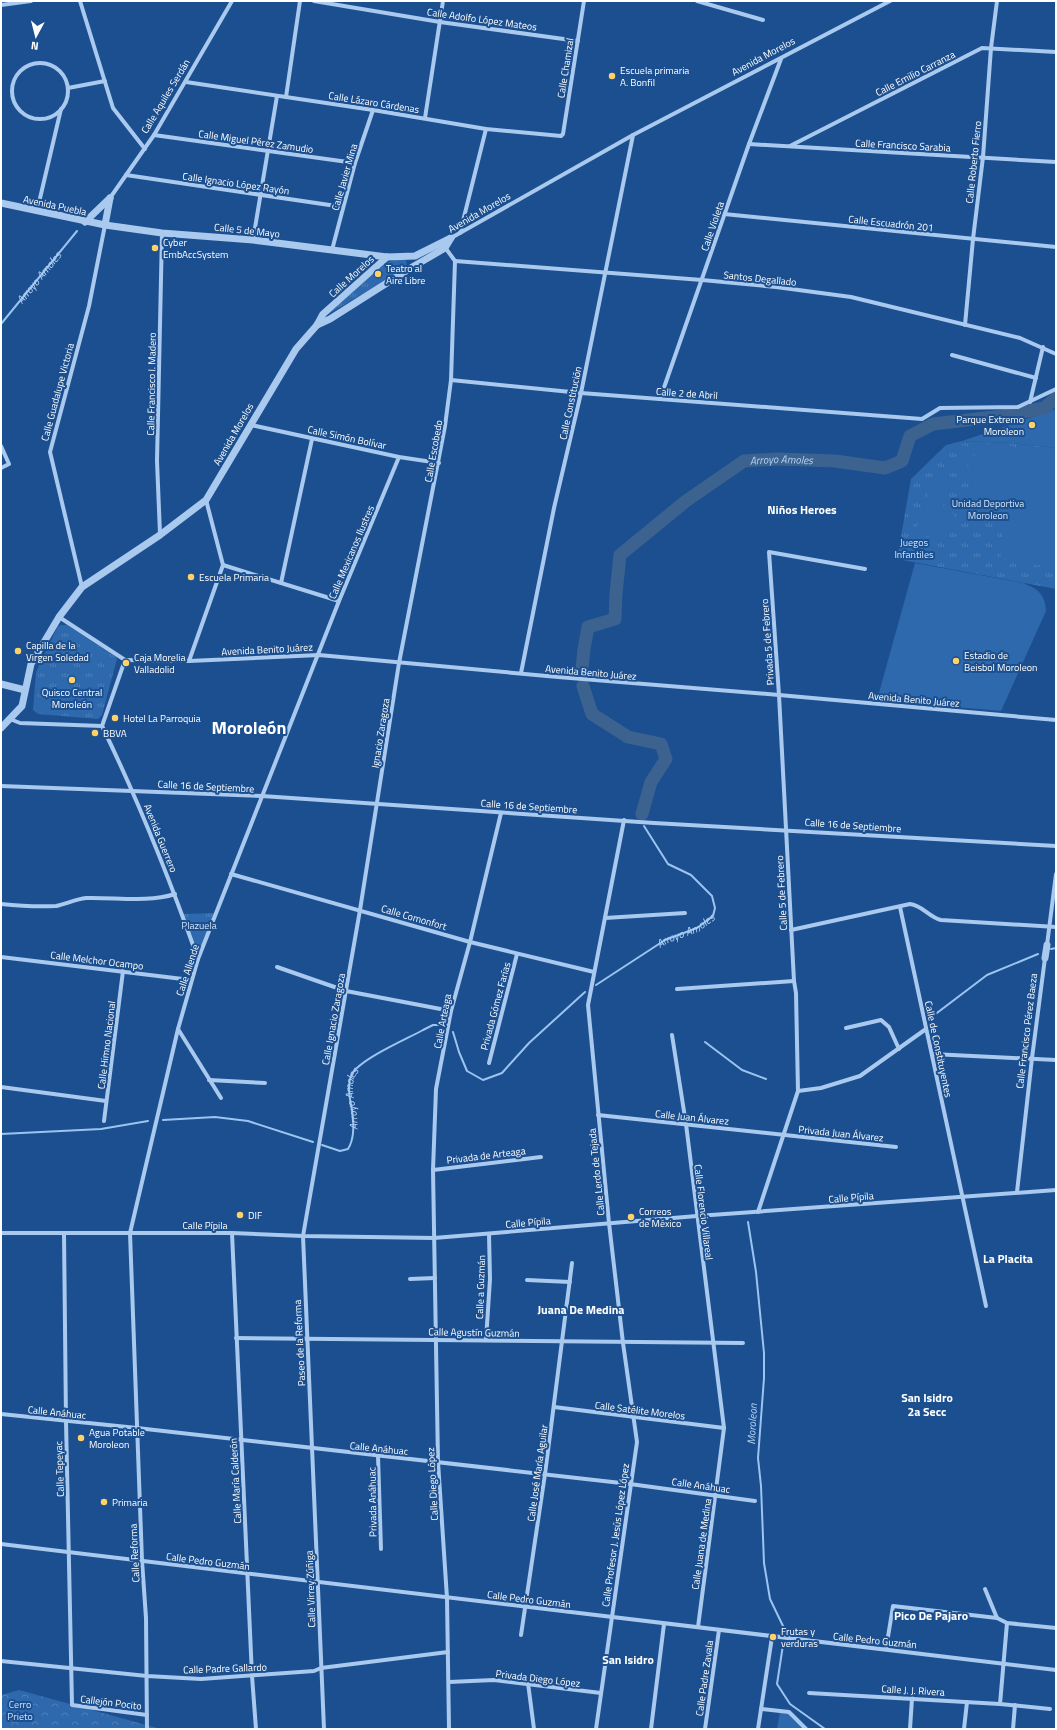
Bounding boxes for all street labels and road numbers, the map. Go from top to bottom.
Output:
street label: Calle Adolfo López Mateos [426,4,538,35]
street label: Avenida Morelos [729,33,798,79]
street label: Calle Chamizal [553,37,578,99]
street label: Calle Emilio Carranza [873,47,958,100]
street label: Calle Aquiles Serdán [137,56,194,136]
street label: Calle Lázaro Cárdenas [327,88,421,117]
street label: Calle Roberto Fierro [962,120,985,204]
street label: Calle Miguel Pérez Zamudio [198,126,314,157]
street label: Calle Francisco Sarabia [855,136,951,155]
street label: Calle Javier Mina [328,142,361,212]
street label: Calle Ignacio López Rayón [181,169,290,198]
street label: Avenida Morelos [445,188,514,236]
street label: Avenida Puebla [22,191,88,220]
street label: Calle Violeta [697,199,728,253]
street label: Calle Escuadrón 201 [848,212,934,235]
street label: Calle 5 de Mayo [213,220,281,241]
street label: Calle Morelos [325,252,378,301]
street label: Santos Degallado [723,267,797,290]
street label: Calle Francisco I. Madero [143,332,160,436]
street label: Calle Guadalupe Victoria [37,341,78,443]
street label: Calle Constitución [555,365,586,441]
street label: Calle 2 de Abril [656,384,718,403]
street label: Avenida Morelos [209,400,258,468]
street label: Calle Escobedo [421,419,446,483]
street label: Calle Simón Bolívar [306,422,388,453]
street label: Calle Mexicanos Ilustres [325,503,378,601]
street label: Privada 5 de Febrero [757,598,778,686]
street label: Avenida Benito Juárez [221,640,314,659]
street label: Avenida Benito Juárez [545,661,638,684]
street label: Avenida Benito Juárez [868,688,961,711]
street label: Ignacio Zaragoza [368,697,393,769]
street label: Calle 16 de Septiembre [157,776,255,797]
street label: Calle 16 de Septiembre [480,796,578,817]
street label: Avenida Guerrero [140,802,181,875]
street label: Calle 16 de Septiembre [804,815,902,836]
street label: Calle 5 de Febrero [772,855,791,931]
street label: Calle Comonfort [379,901,449,934]
street label: Calle Allende [172,942,203,998]
street label: Calle Melchor Ocampo [50,947,144,974]
street label: Privada Gómez Farías [477,960,515,1052]
street label: Calle Ignacio Zaragoza [318,972,349,1066]
street label: Calle Francisco Pérez Baeza [1012,973,1041,1090]
street label: Calle Arteaga [430,992,455,1050]
street label: Calle de Constituyentes [921,999,956,1099]
street label: Calle Himno Nacional [94,1000,119,1090]
street label: Calle Juan Álvarez [654,1106,730,1129]
street label: Privada Juan Álvarez [798,1122,885,1145]
street label: Calle Lerdo de Tejada [584,1128,609,1216]
street label: Privada de Arteaga [446,1143,526,1168]
street label: Calle Florencio Villareal [690,1163,717,1261]
street label: Calle Pípila [828,1188,874,1207]
street label: Calle Pípila [505,1213,551,1232]
street label: Calle Pípila [182,1218,228,1233]
street label: Calle a Guzmán [472,1255,489,1319]
street label: Paseo de la Reforma [290,1299,309,1387]
street label: Calle Agustín Guzmán [428,1324,520,1341]
street label: Calle Satélite Morelos [594,1398,686,1424]
street label: Calle Anáhuac [27,1402,87,1423]
street label: Calle José María Aguilar [523,1423,552,1523]
street label: Calle María Calderón [226,1438,245,1524]
street label: Calle Anáhuac [349,1438,409,1459]
street label: Calle Tepeyac [51,1441,68,1497]
street label: Calle Diego López [423,1446,442,1521]
street label: Calle Profesor J. Jesús López López [598,1462,633,1608]
street label: Privada Anáhuac [364,1467,381,1537]
street label: Calle Anáhuac [671,1474,731,1497]
street label: Calle Juana de Medina [688,1498,715,1591]
street label: Calle Reforma [125,1523,144,1583]
street label: Calle Pedro Guzmán [165,1549,251,1574]
street label: Calle Virrey Zúñiga [302,1550,319,1628]
street label: Calle Pedro Guzmán [486,1587,572,1612]
street label: Calle Pedro Guzmán [832,1629,918,1652]
street label: Calle Padre Zavala [692,1639,717,1717]
street label: Calle Padre Gallardo [183,1660,267,1677]
street label: Privada Diego López [495,1666,581,1691]
street label: Calle J. J. Rivera [881,1681,945,1700]
street label: Callejón Pocito [79,1691,142,1714]

